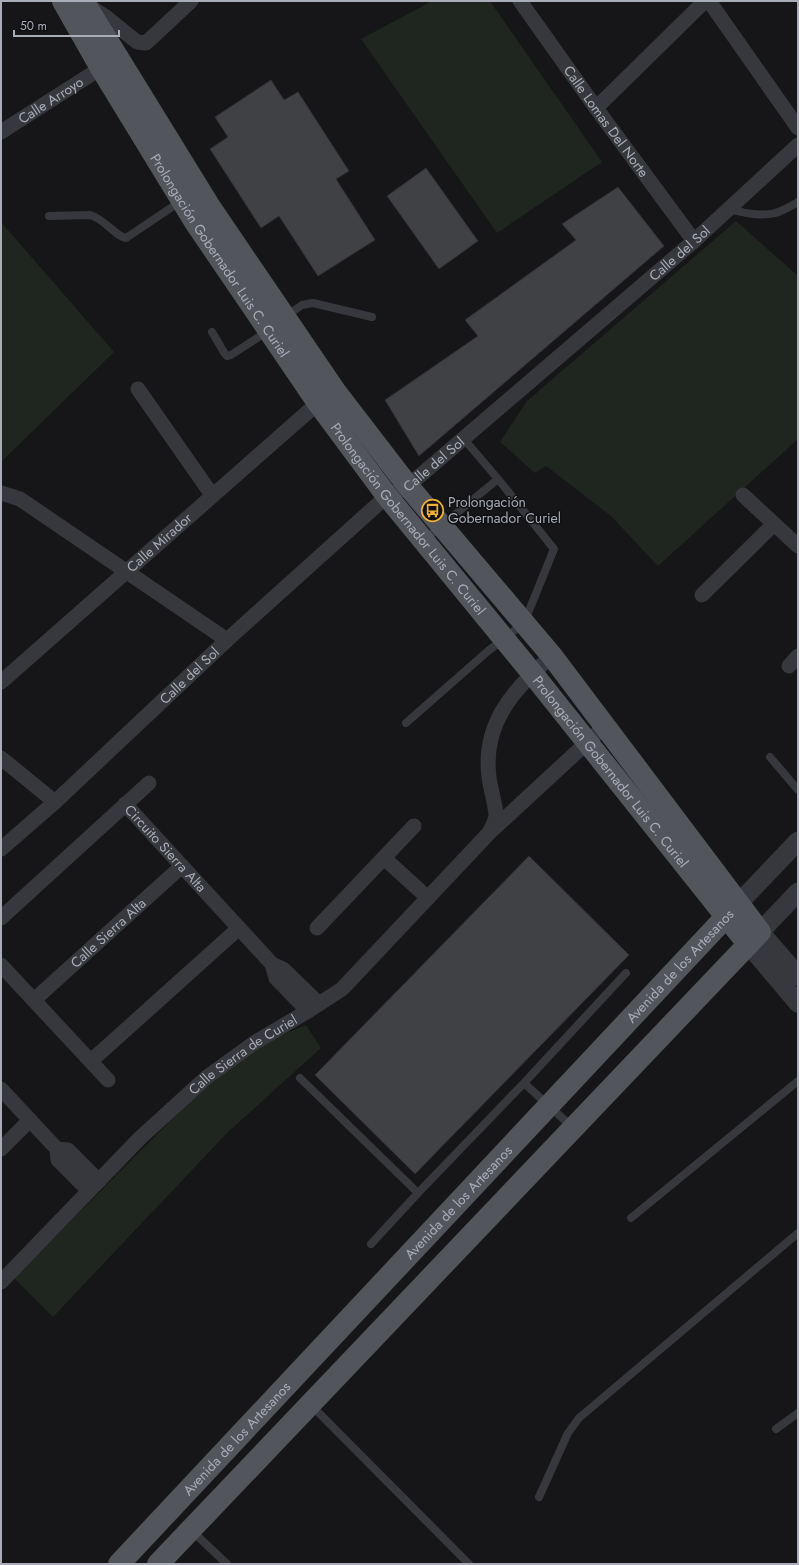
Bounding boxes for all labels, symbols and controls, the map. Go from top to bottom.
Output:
scale bar [14,12,119,38]
text: 50 m [20,17,47,35]
street label: Calle Lomas Del Norte [559,61,654,181]
street label: Calle Arroyo [14,72,88,129]
street label: Prolongación Gobernador Luis C. Curiel [146,150,294,361]
street label: Calle del Sol [644,221,715,285]
street label: Prolongación Gobernador Luis C. Curiel [326,418,490,619]
street label: Calle del Sol [398,432,469,496]
place label: Prolongación Gobernador Curiel [448,492,561,528]
bus stop icon: Prolongación Gobernador Curiel [420,497,446,523]
street label: Calle Mirador [122,508,196,577]
street label: Calle del Sol [155,642,224,709]
street label: Prolongación Gobernador Luis C. Curiel [528,672,693,872]
street label: Circuito Sierra Alta [120,800,211,896]
street label: Calle Sierra Alta [66,893,150,972]
street label: Avenida de los Artesanos [621,904,739,1027]
street label: Calle Sierra de Curiel [184,1010,301,1099]
street label: Avenida de los Artesanos [400,1141,517,1264]
street label: Avenida de los Artesanos [178,1377,295,1500]

